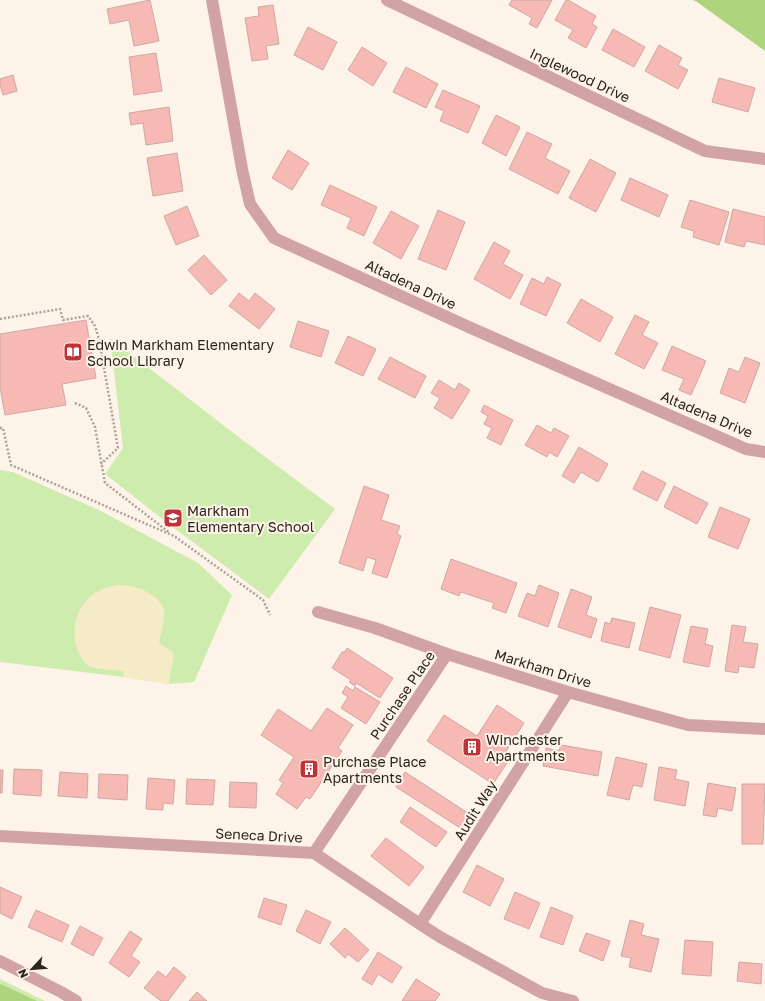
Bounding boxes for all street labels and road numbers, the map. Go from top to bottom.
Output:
street label: Inglewood Drive [527,44,633,106]
street label: Altadena Drive [363,256,459,312]
street label: Altadena Drive [658,387,756,441]
street label: Markham Drive [492,645,594,691]
street label: Purchase Place [366,647,438,743]
street label: Audit Way [450,777,500,843]
street label: Seneca Drive [215,824,303,846]

